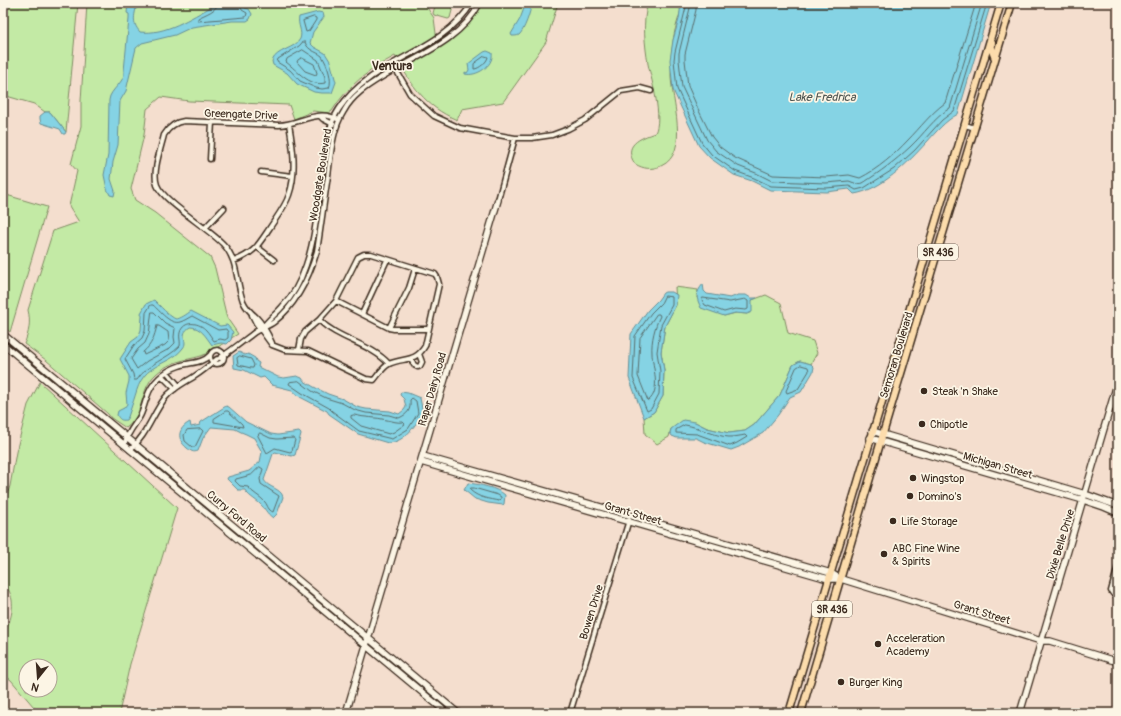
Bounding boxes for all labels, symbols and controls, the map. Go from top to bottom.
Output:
district label: Ventura [372,59,413,74]
water label: Lake Fredrica [788,90,857,105]
street label: Greengate Drive [204,107,279,122]
street label: Woodgate Boulevard [307,128,334,223]
road number: SR 436 [918,244,958,260]
street label: Semoran Boulevard [877,310,916,400]
street label: Raper Dairy Road [416,351,449,428]
place label: Steak 'n Shake [932,385,998,398]
marker: Steak 'n Shake [919,386,929,396]
place label: Chipotle [930,418,968,431]
marker: Chipotle [917,419,927,429]
street label: Michigan Street [962,449,1035,482]
place label: Wingstop [921,472,965,485]
marker: Wingstop [908,473,918,483]
street label: Curry Ford Road [204,488,269,545]
place label: Domino's [918,490,962,503]
marker: Domino's [905,491,915,501]
street label: Grant Street [603,499,663,528]
street label: Dixie Belle Drive [1044,507,1077,581]
place label: Life Storage [901,515,958,528]
marker: Life Storage [888,516,898,526]
place label: ABC Fine Wine & Spirits [892,542,960,568]
marker: ABC Fine Wine & Spirits [879,549,889,559]
street label: Bowen Drive [577,583,606,641]
street label: Grant Street [952,598,1012,627]
road number: SR 436 [812,601,852,617]
place label: Acceleration Academy [886,632,945,658]
marker: Acceleration Academy [873,639,883,649]
north arrow [18,658,58,698]
place label: Burger King [849,676,903,689]
marker: Burger King [836,677,846,687]
text: N [29,680,41,694]

